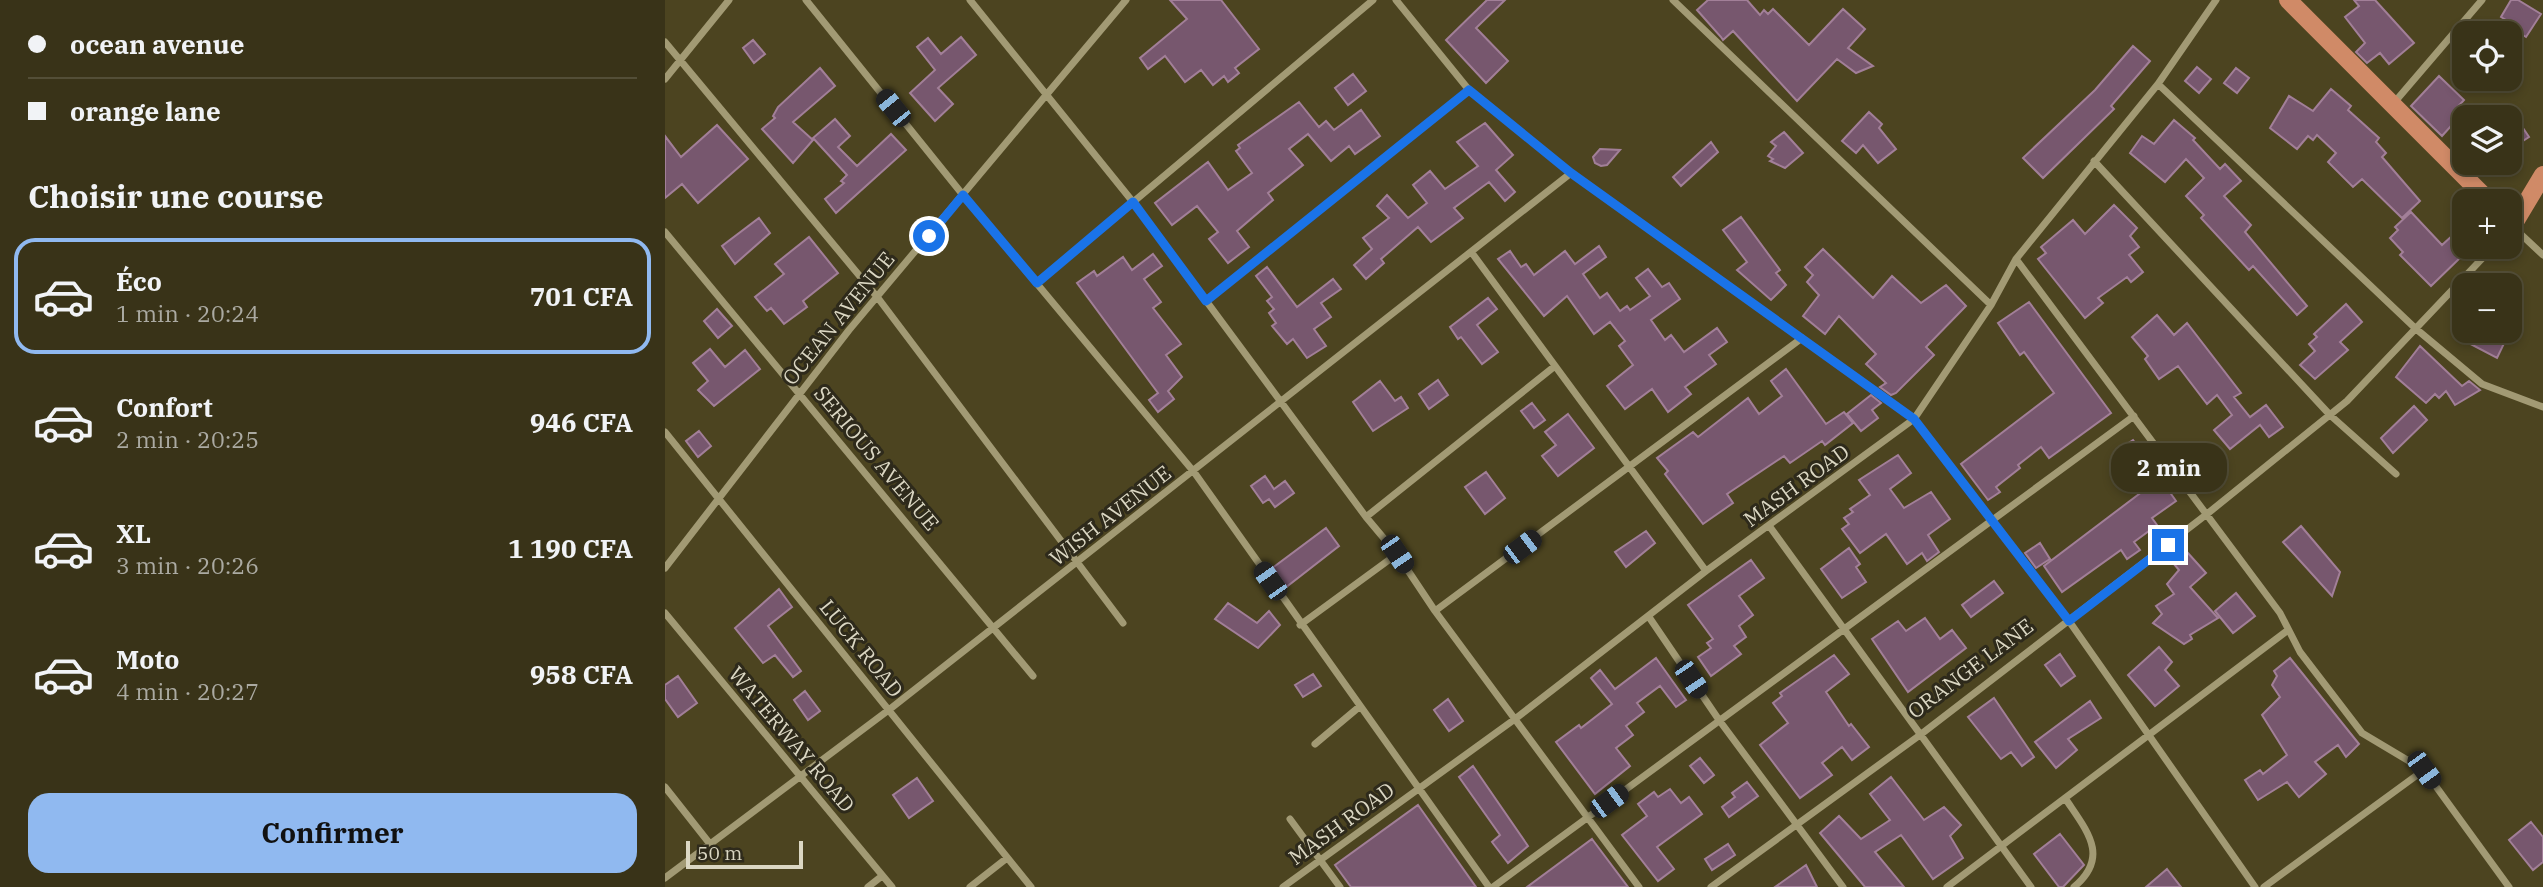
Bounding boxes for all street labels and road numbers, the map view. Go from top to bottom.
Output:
street label: OCEAN AVENUE [776,245,900,391]
street label: SERIOUS AVENUE [808,380,946,536]
street label: MASH ROAD [1738,437,1854,533]
street label: WISH AVENUE [1043,459,1177,571]
street label: LUCK ROAD [814,593,910,703]
street label: ORANGE LANE [1901,612,2039,724]
street label: WATERWAY ROAD [723,660,861,818]
street label: MASH ROAD [1283,775,1399,871]

